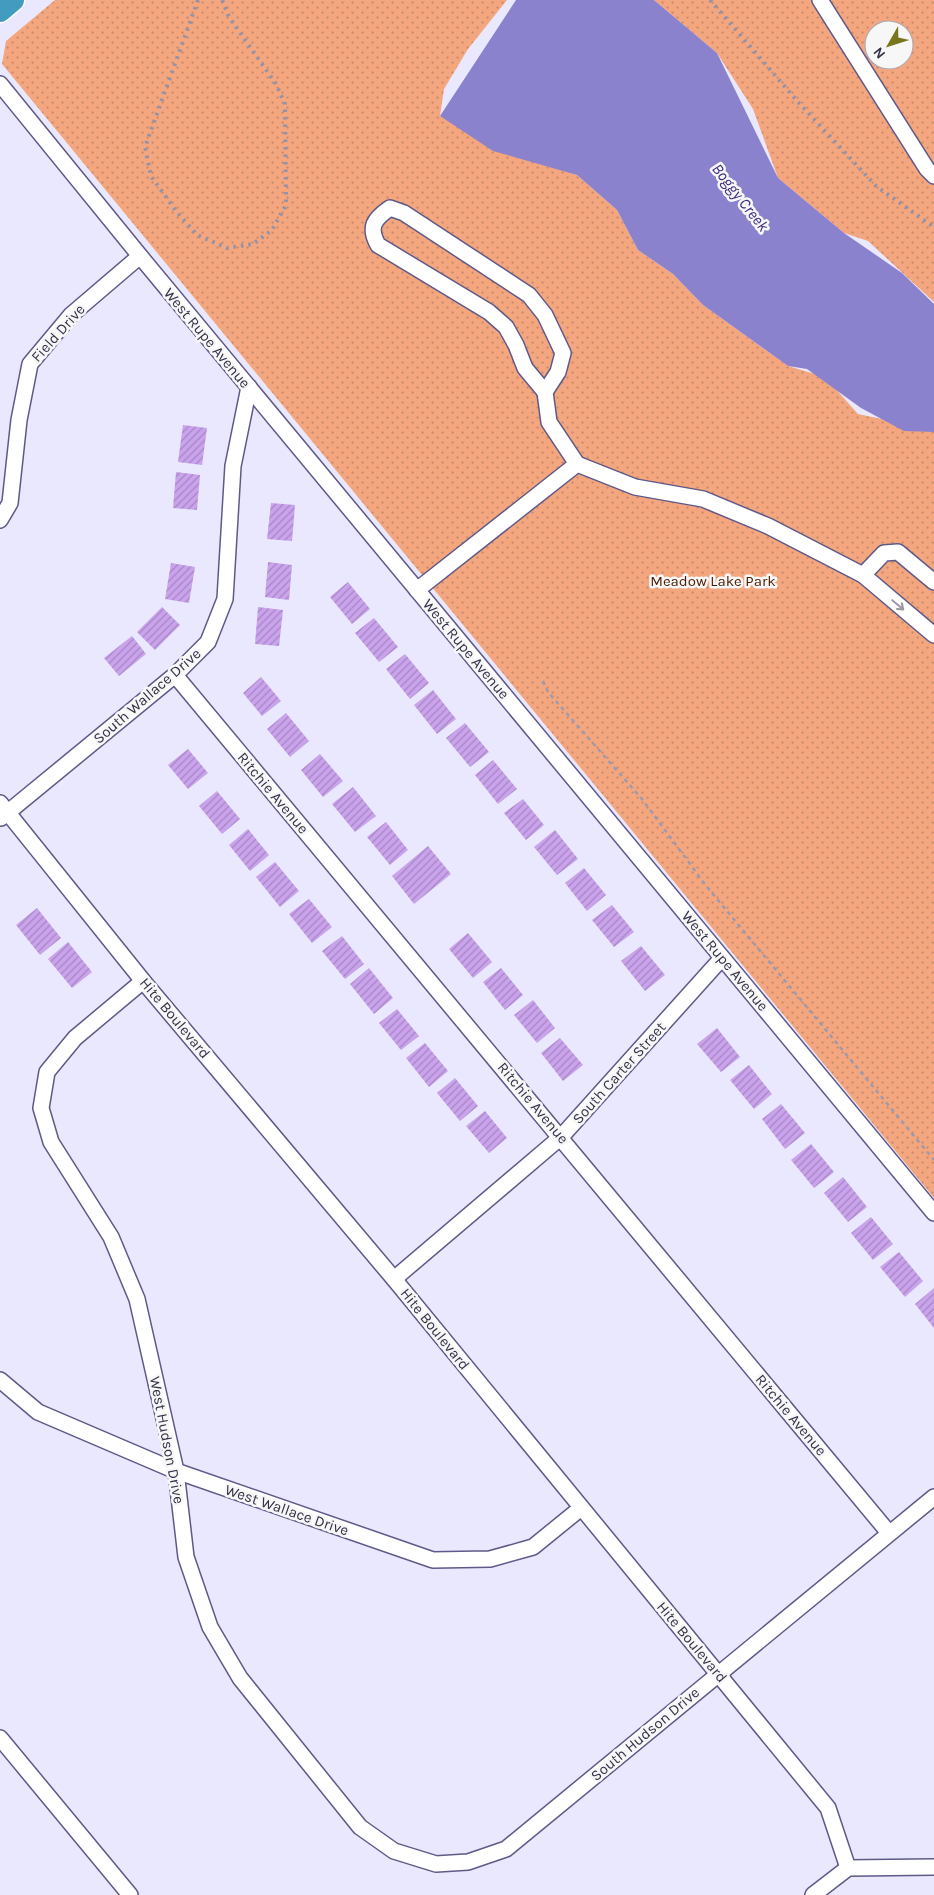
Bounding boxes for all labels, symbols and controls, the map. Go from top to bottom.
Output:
north arrow [864,20,914,70]
text: N [870,44,889,62]
water label: Boggy Creek [708,160,774,236]
street label: West Rupe Avenue [160,284,254,392]
street label: Field Drive [27,300,89,366]
park label: Meadow Lake Park [650,572,776,590]
street label: West Rupe Avenue [419,595,513,703]
one-way arrow [892,599,905,611]
street label: South Wallace Drive [90,644,204,748]
street label: Ritchie Avenue [234,748,312,838]
street label: West Rupe Avenue [678,907,772,1015]
street label: Hite Boulevard [136,974,214,1062]
street label: South Carter Street [568,1018,670,1128]
street label: Ritchie Avenue [494,1058,572,1148]
street label: Hite Boulevard [397,1284,473,1374]
street label: Ritchie Avenue [752,1370,830,1460]
street label: West Hudson Drive [146,1375,188,1505]
street label: West Wallace Drive [223,1480,351,1540]
street label: Hite Boulevard [653,1598,731,1686]
street label: South Hudson Drive [587,1683,703,1785]

